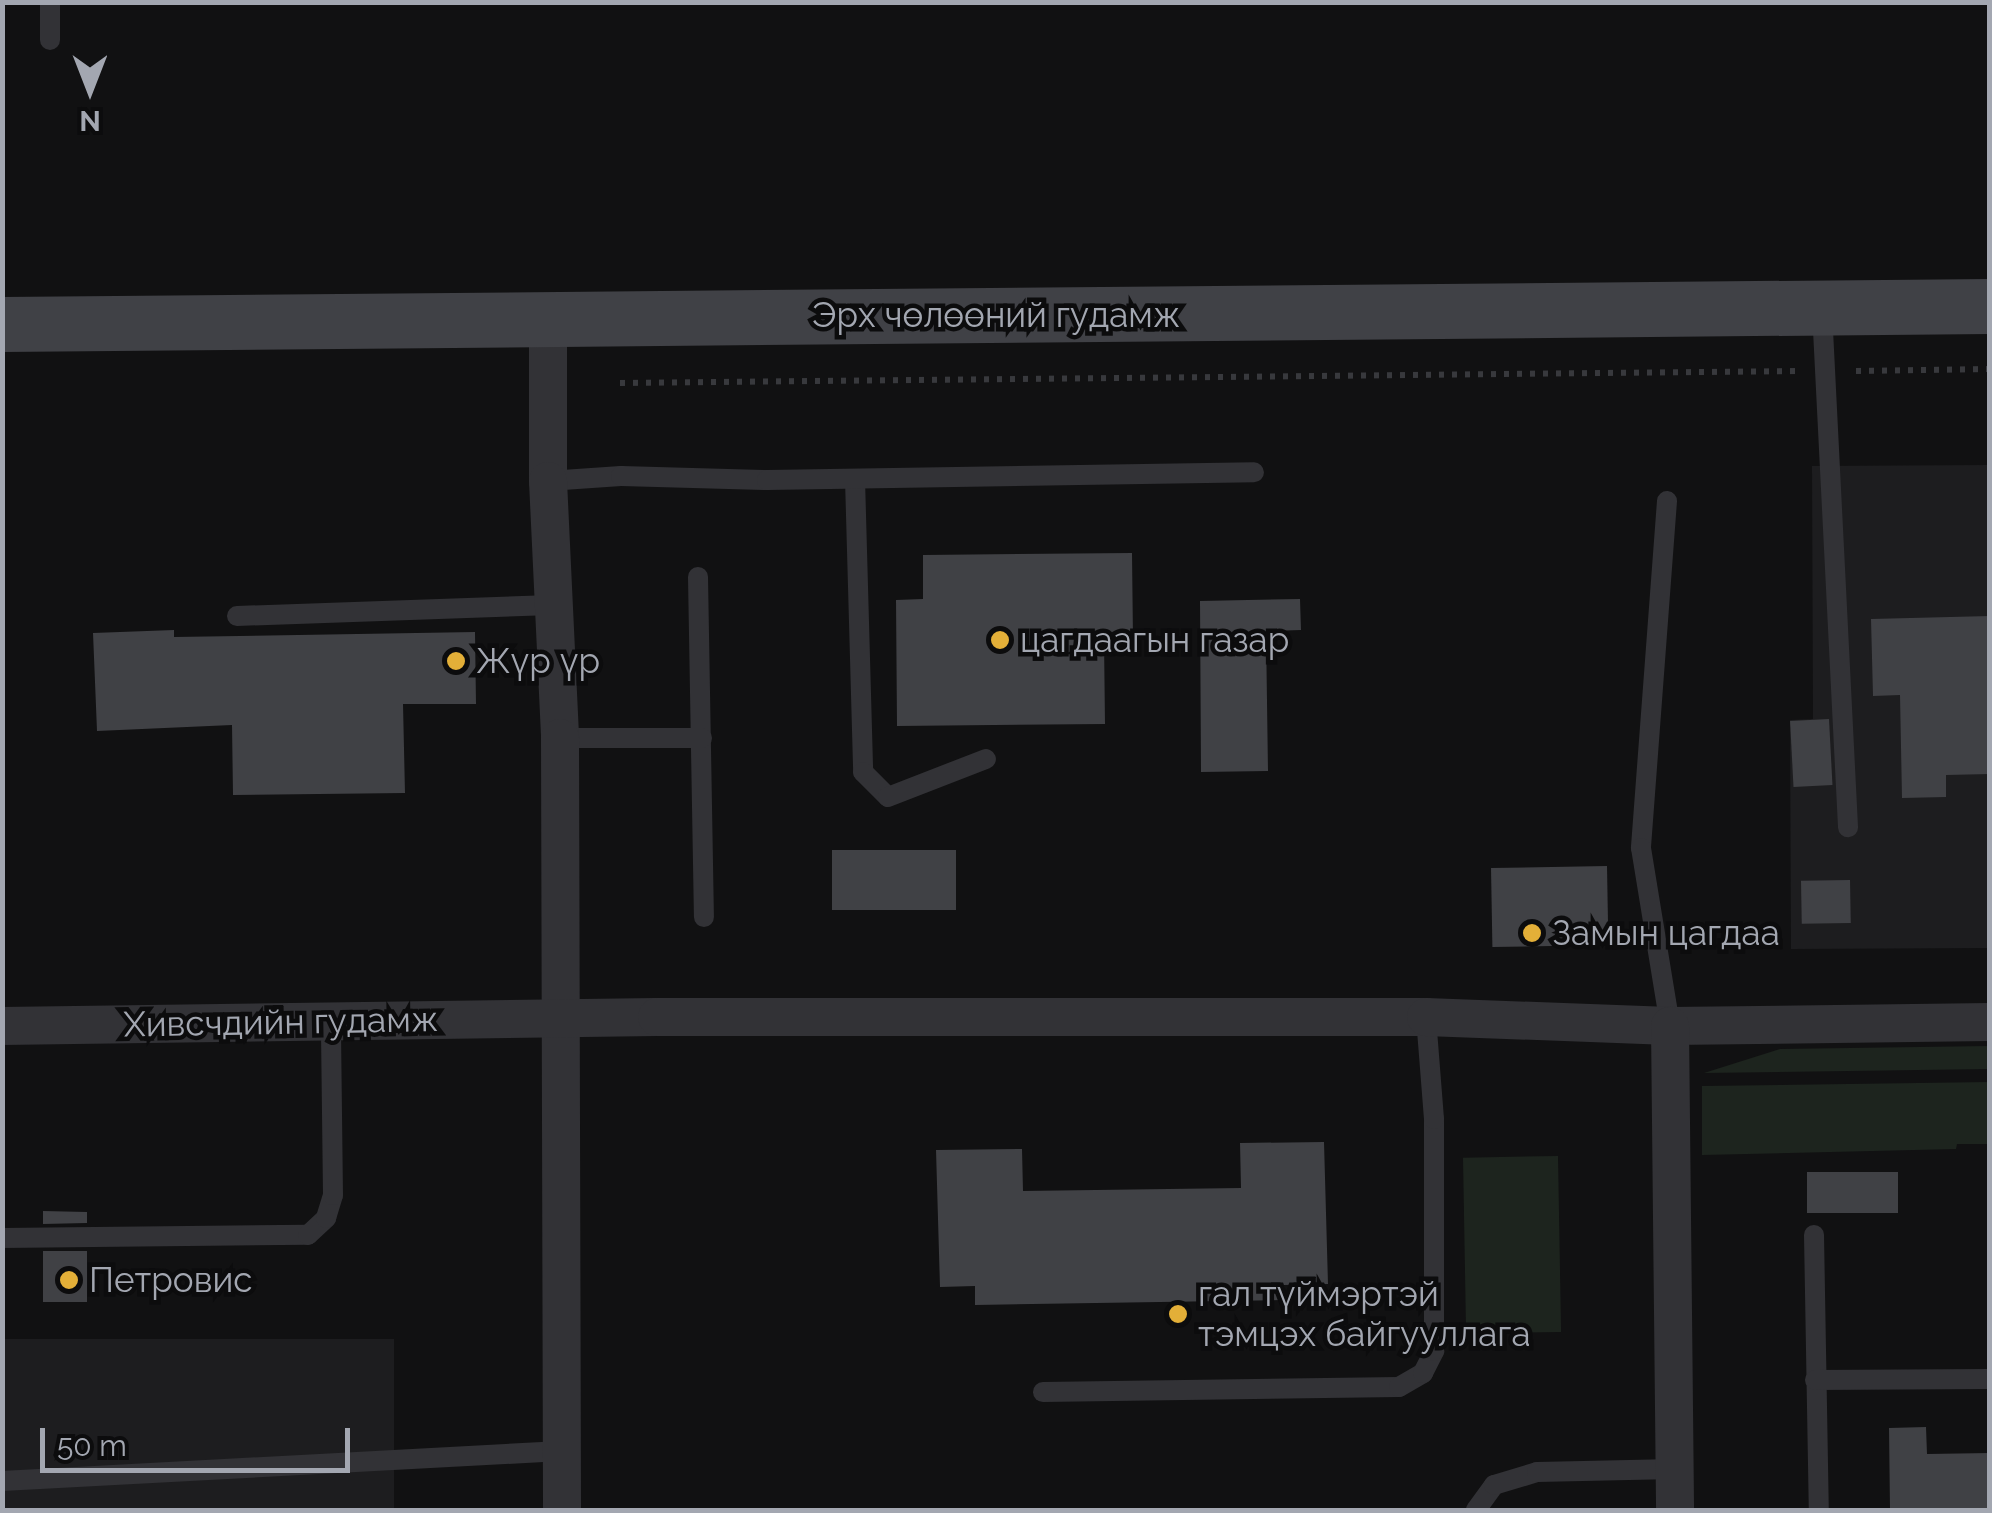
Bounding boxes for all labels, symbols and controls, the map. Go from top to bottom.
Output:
north arrow [40,40,140,140]
text: N [79,104,101,137]
street label: Эрх чөлөөний гудамж [812,294,1180,336]
place label: цагдаагын газар [1020,619,1289,661]
marker: цагдаагын газар [989,629,1011,651]
place label: Жүр үр [476,640,600,682]
marker: Жүр үр [445,650,467,672]
place label: Замын цагдаа [1552,912,1780,954]
marker: Замын цагдаа [1521,922,1543,944]
street label: Хивсчдийн гудамж [123,998,439,1046]
place label: Петровис [89,1259,252,1301]
marker: Петровис [58,1269,80,1291]
place label: гал түймэртэй тэмцэх байгууллага [1198,1273,1530,1355]
marker: гал түймэртэй тэмцэх байгууллага [1167,1303,1189,1325]
scale bar [45,1408,355,1470]
text: 50 m [57,1428,127,1463]

